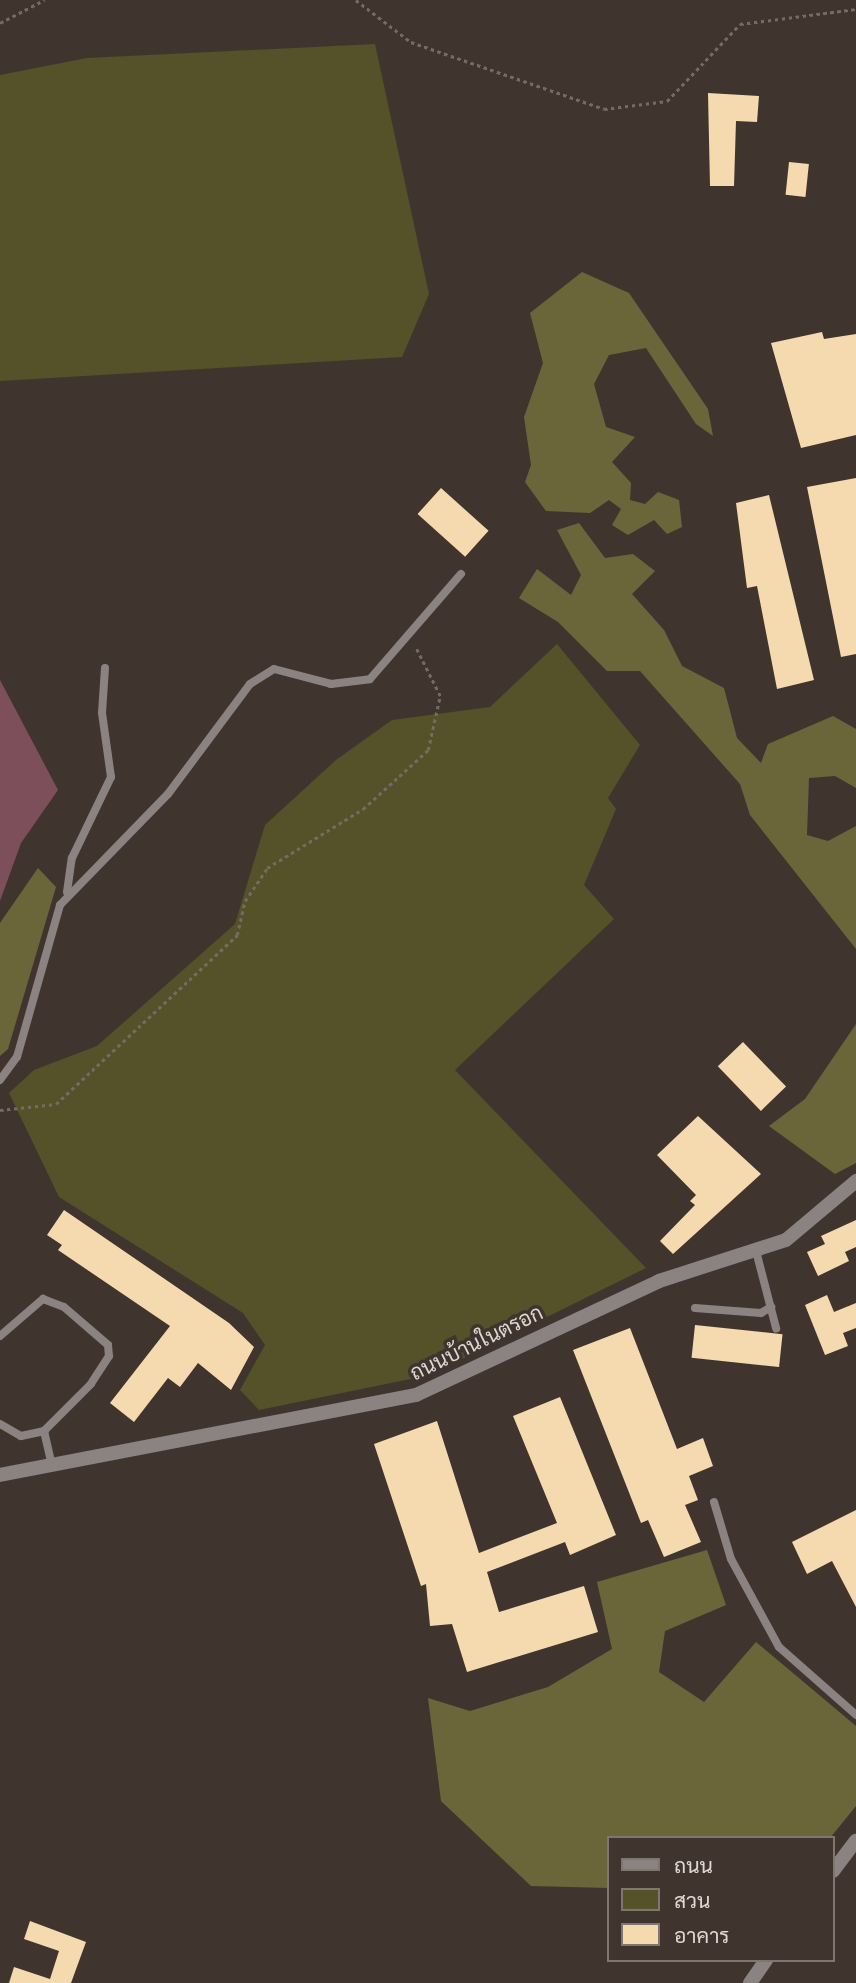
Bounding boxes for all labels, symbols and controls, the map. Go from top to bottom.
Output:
street label: ถนนบ้านในตรอก [405,1299,547,1385]
legend [608,1836,835,1962]
text: ถนน [674,1852,713,1877]
text: สวน [674,1887,710,1912]
text: อาคาร [674,1922,730,1947]

